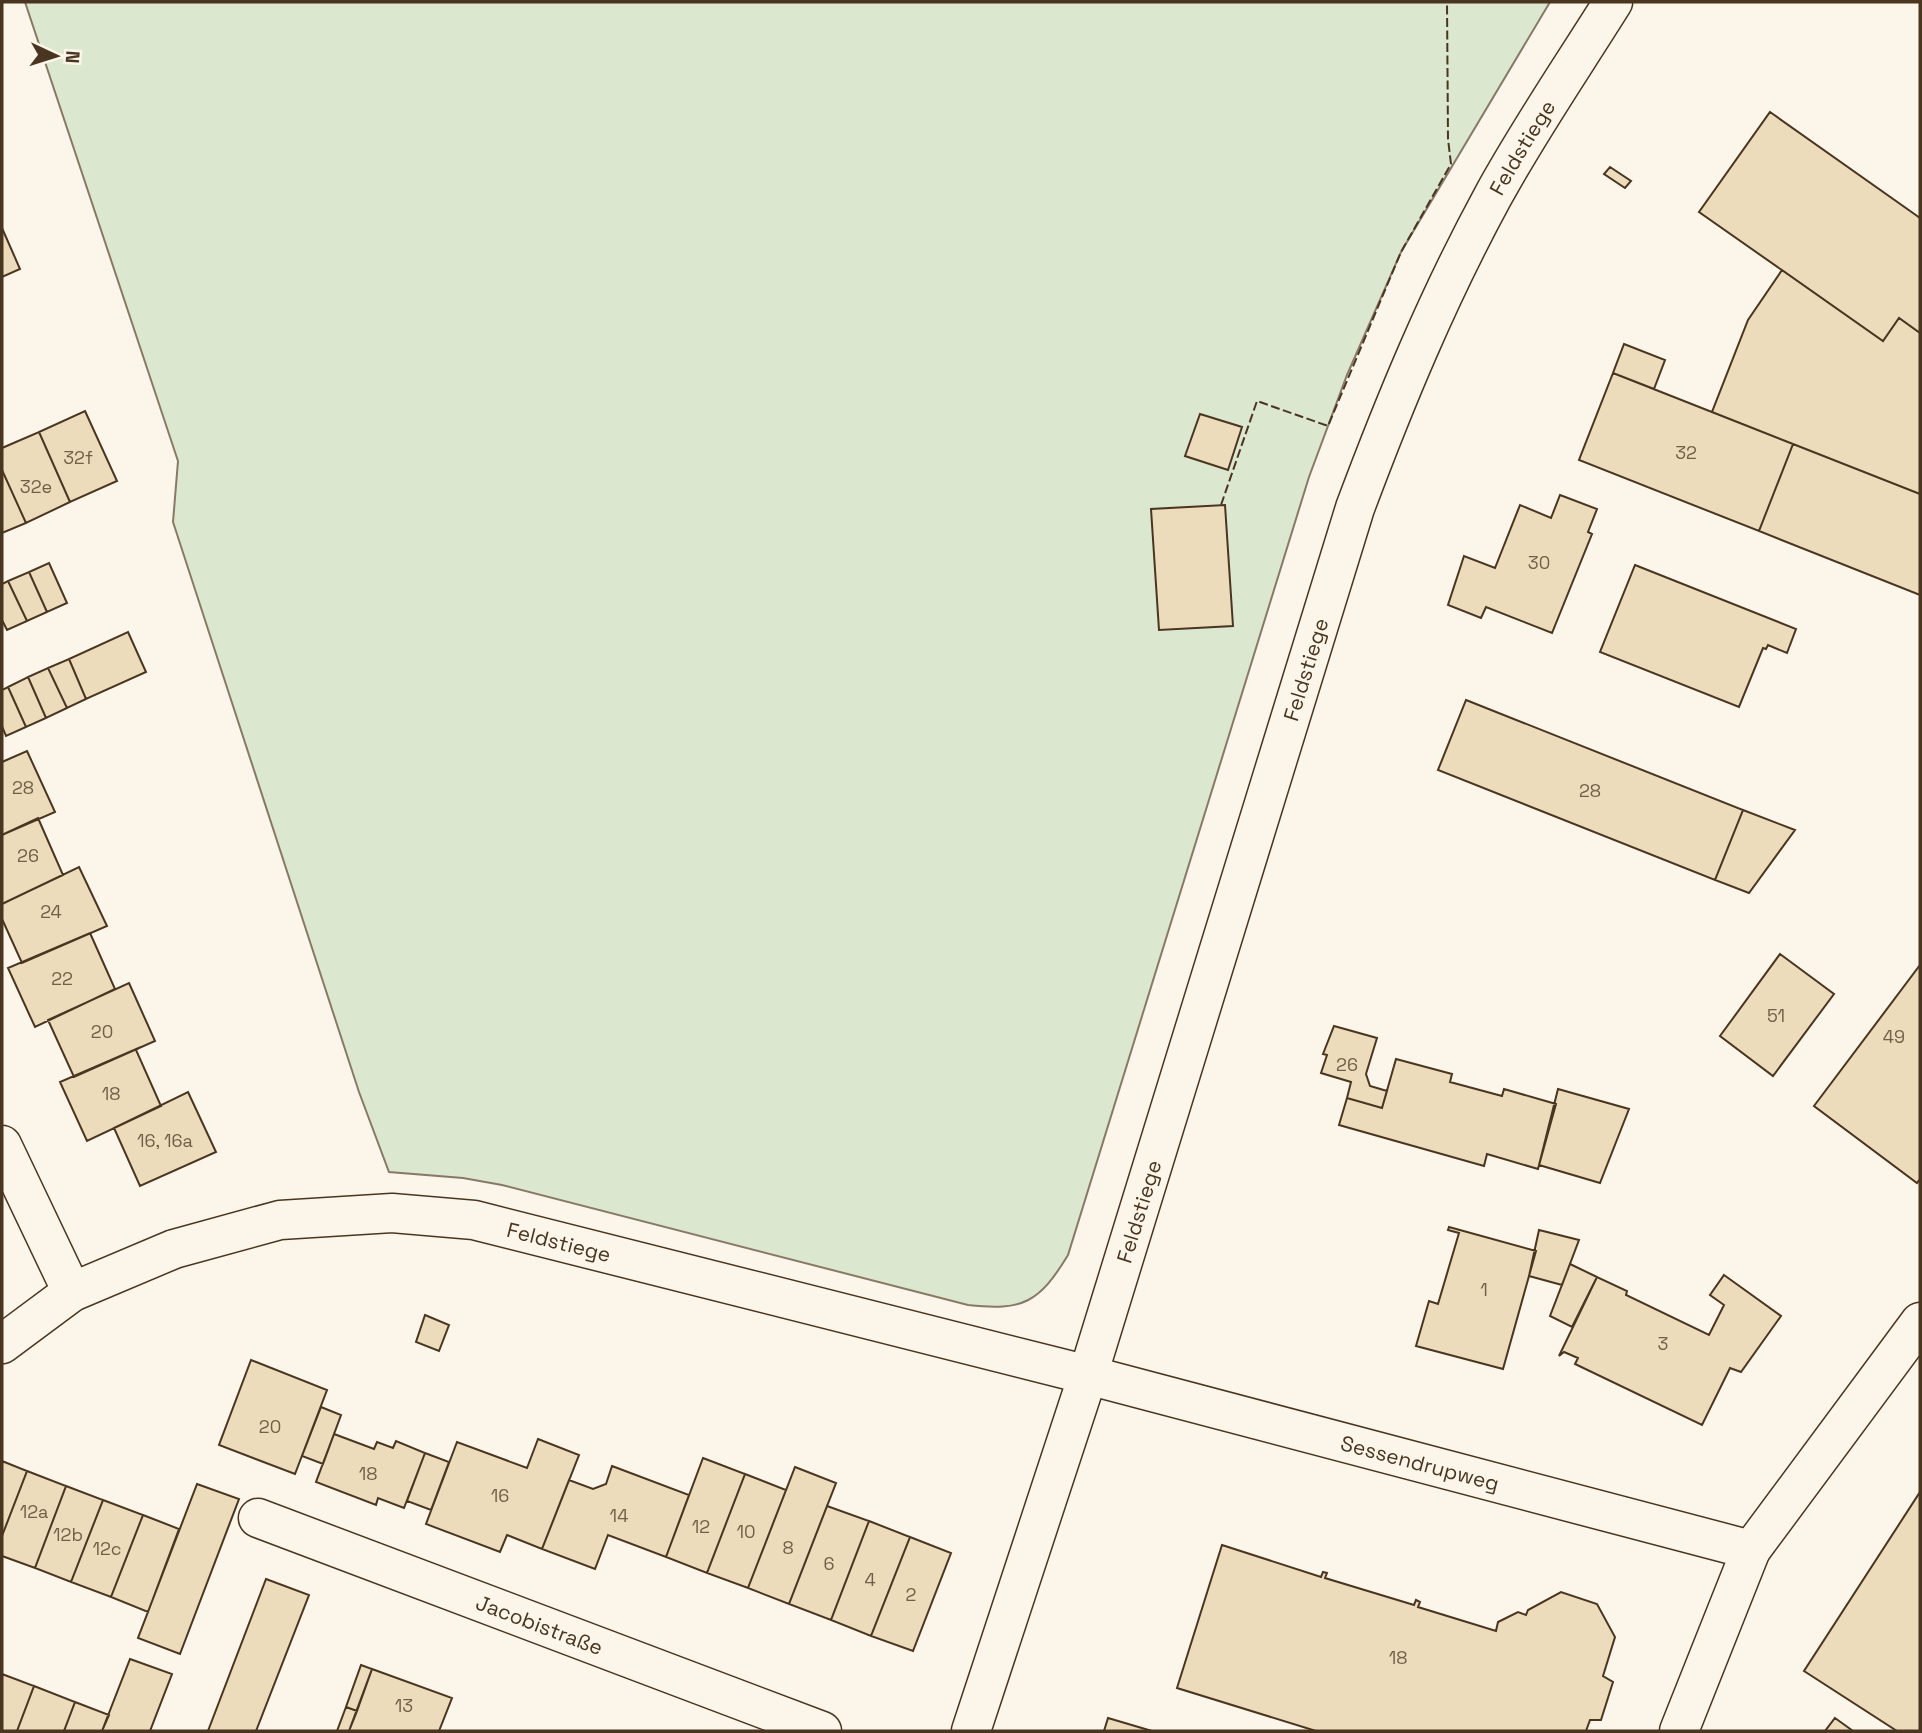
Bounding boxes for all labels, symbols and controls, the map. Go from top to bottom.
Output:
north arrow [21,21,91,91]
text: N [60,50,85,64]
street label: Feldstiege [1483,95,1561,200]
house number: 32 [1675,441,1697,464]
house number: 32f [63,446,93,469]
house number: 32e [20,475,52,498]
house number: 30 [1528,551,1550,574]
street label: Feldstiege [1277,615,1334,724]
house number: 28 [12,776,34,799]
house number: 28 [1579,779,1601,802]
house number: 26 [17,844,39,867]
house number: 24 [40,900,62,923]
house number: 22 [51,967,73,990]
house number: 51 [1767,1004,1785,1027]
house number: 20 [91,1020,113,1043]
house number: 49 [1883,1025,1905,1048]
house number: 26 [1336,1053,1358,1076]
house number: 18 [102,1082,120,1105]
house number: 16, 16a [137,1129,193,1152]
street label: Feldstiege [1110,1157,1167,1266]
street label: Feldstiege [504,1215,614,1268]
house number: 1 [1480,1278,1488,1301]
house number: 3 [1658,1332,1668,1355]
house number: 20 [259,1415,281,1438]
street label: Sessendrupweg [1338,1429,1502,1496]
house number: 18 [359,1462,377,1485]
house number: 16 [491,1484,509,1507]
house number: 12a [20,1500,48,1523]
house number: 14 [610,1504,628,1527]
house number: 12 [692,1515,710,1538]
house number: 10 [736,1520,756,1543]
house number: 12b [53,1523,83,1546]
house number: 8 [782,1536,794,1559]
house number: 12c [92,1537,122,1560]
house number: 6 [823,1552,835,1575]
house number: 4 [864,1568,876,1591]
house number: 2 [906,1583,916,1606]
street label: Jacobistraße [472,1588,607,1661]
house number: 18 [1389,1646,1407,1669]
house number: 13 [395,1694,413,1717]

